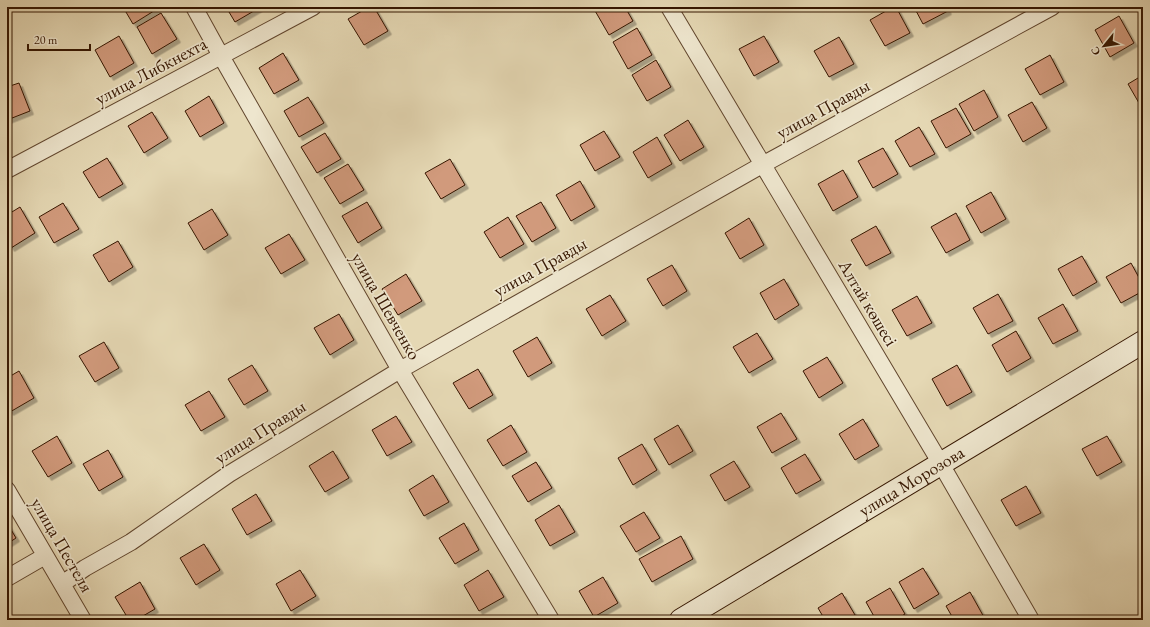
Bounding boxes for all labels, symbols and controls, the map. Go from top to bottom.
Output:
scale bar [28,26,90,52]
north arrow [1084,26,1124,66]
street label: улица Либкнехта [91,31,211,110]
text: 20 m [34,32,58,48]
text: С [1087,44,1103,58]
street label: улица Правды [772,73,873,144]
street label: улица Правды [489,231,590,302]
street label: улица Шевченко [346,248,427,364]
street label: Алтай көшесі [833,254,904,351]
street label: улица Правды [210,394,310,469]
street label: улица Морозова [854,440,969,521]
street label: улица Пестеля [26,493,99,596]

